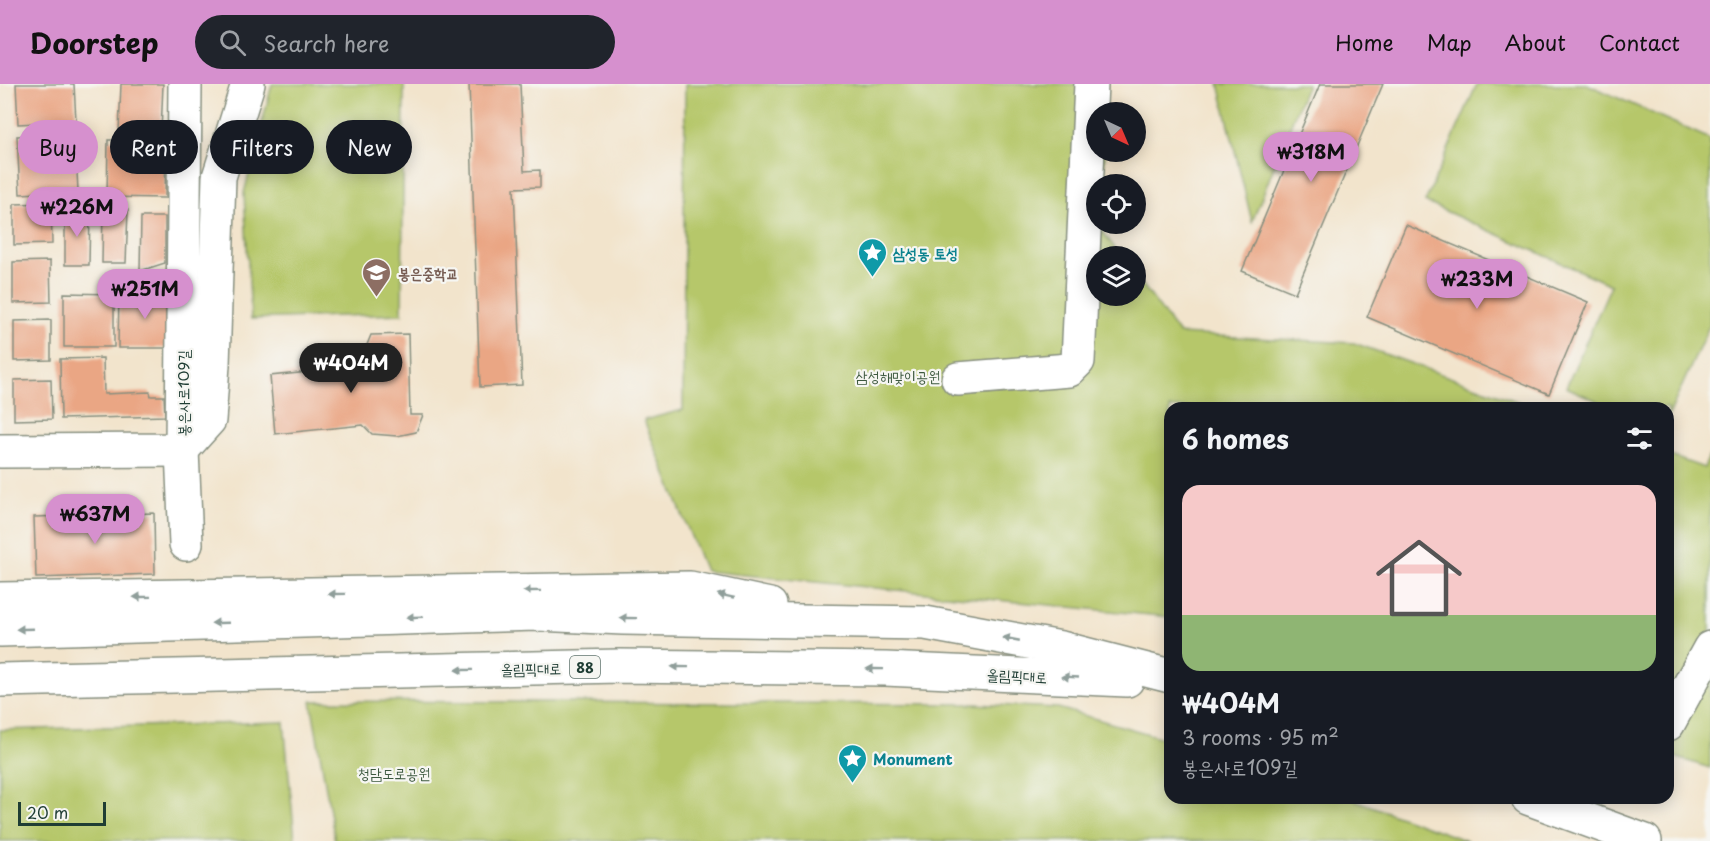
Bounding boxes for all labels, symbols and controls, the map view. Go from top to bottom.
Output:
search box [195,15,615,69]
text: Doorstep [30,21,159,64]
icon: search [216,26,249,59]
text: Search here [264,26,389,59]
text: Home [1335,26,1394,58]
text: Map [1427,26,1472,58]
text: About [1505,26,1566,58]
text: Contact [1599,26,1680,58]
north arrow [1086,102,1146,162]
map controls [1086,102,1146,306]
chip: Buy [18,120,98,174]
chip: Rent [110,120,198,174]
chip: Filters [210,120,314,174]
chip: New [326,120,412,174]
pin: ₩318M [1269,132,1353,183]
text: ₩318M [1277,136,1345,166]
button: locate [1086,174,1146,234]
pin: ₩226M [35,187,119,238]
text: ₩226M [40,191,114,221]
place icon: 삼성동 토성 [856,236,888,278]
place label: 삼성동 토성 [892,241,958,264]
button: layers [1086,246,1146,306]
school or university icon: 봉은중학교 [361,256,393,298]
pin: ₩233M [1435,259,1519,310]
place label: 봉은중학교 [398,261,458,284]
text: ₩233M [1441,263,1513,293]
pin: ₩251M [103,269,187,320]
text: ₩251M [111,273,179,303]
pin: ₩404M [309,343,393,394]
text: ₩404M [313,347,389,377]
street label: 봉은사로109길 [171,350,194,436]
park label: 삼성해맞이공원 [856,364,940,387]
text: 6 homes [1182,419,1289,458]
icon: filters [1623,422,1656,455]
pin: ₩637M [53,494,137,545]
text: ₩637M [60,498,130,528]
icon: home [1365,524,1473,632]
one-way arrow [522,586,541,596]
one-way arrow [327,589,346,599]
one-way arrow [716,591,735,600]
one-way arrow [132,592,151,602]
one-way arrow [406,613,425,622]
one-way arrow [619,613,638,623]
one-way arrow [211,619,230,628]
one-way arrow [16,624,35,634]
one-way arrow [1001,634,1020,643]
street label: 올림픽대로 [501,656,561,680]
road number: 88 [570,656,600,678]
one-way arrow [671,662,690,672]
street label: 올림픽대로 [986,662,1048,688]
one-way arrow [866,664,885,673]
one-way arrow [455,665,474,674]
one-way arrow [1060,672,1079,682]
text: ₩404M [1182,683,1280,722]
text: 3 rooms · 95 m² [1182,722,1339,752]
place icon: Monument [836,742,868,784]
place label: Monument [873,747,953,770]
text: 봉은사로109길 [1182,752,1298,782]
park label: 청담도로공원 [358,761,430,784]
scale bar [18,799,106,826]
text: 20 m [27,800,68,824]

